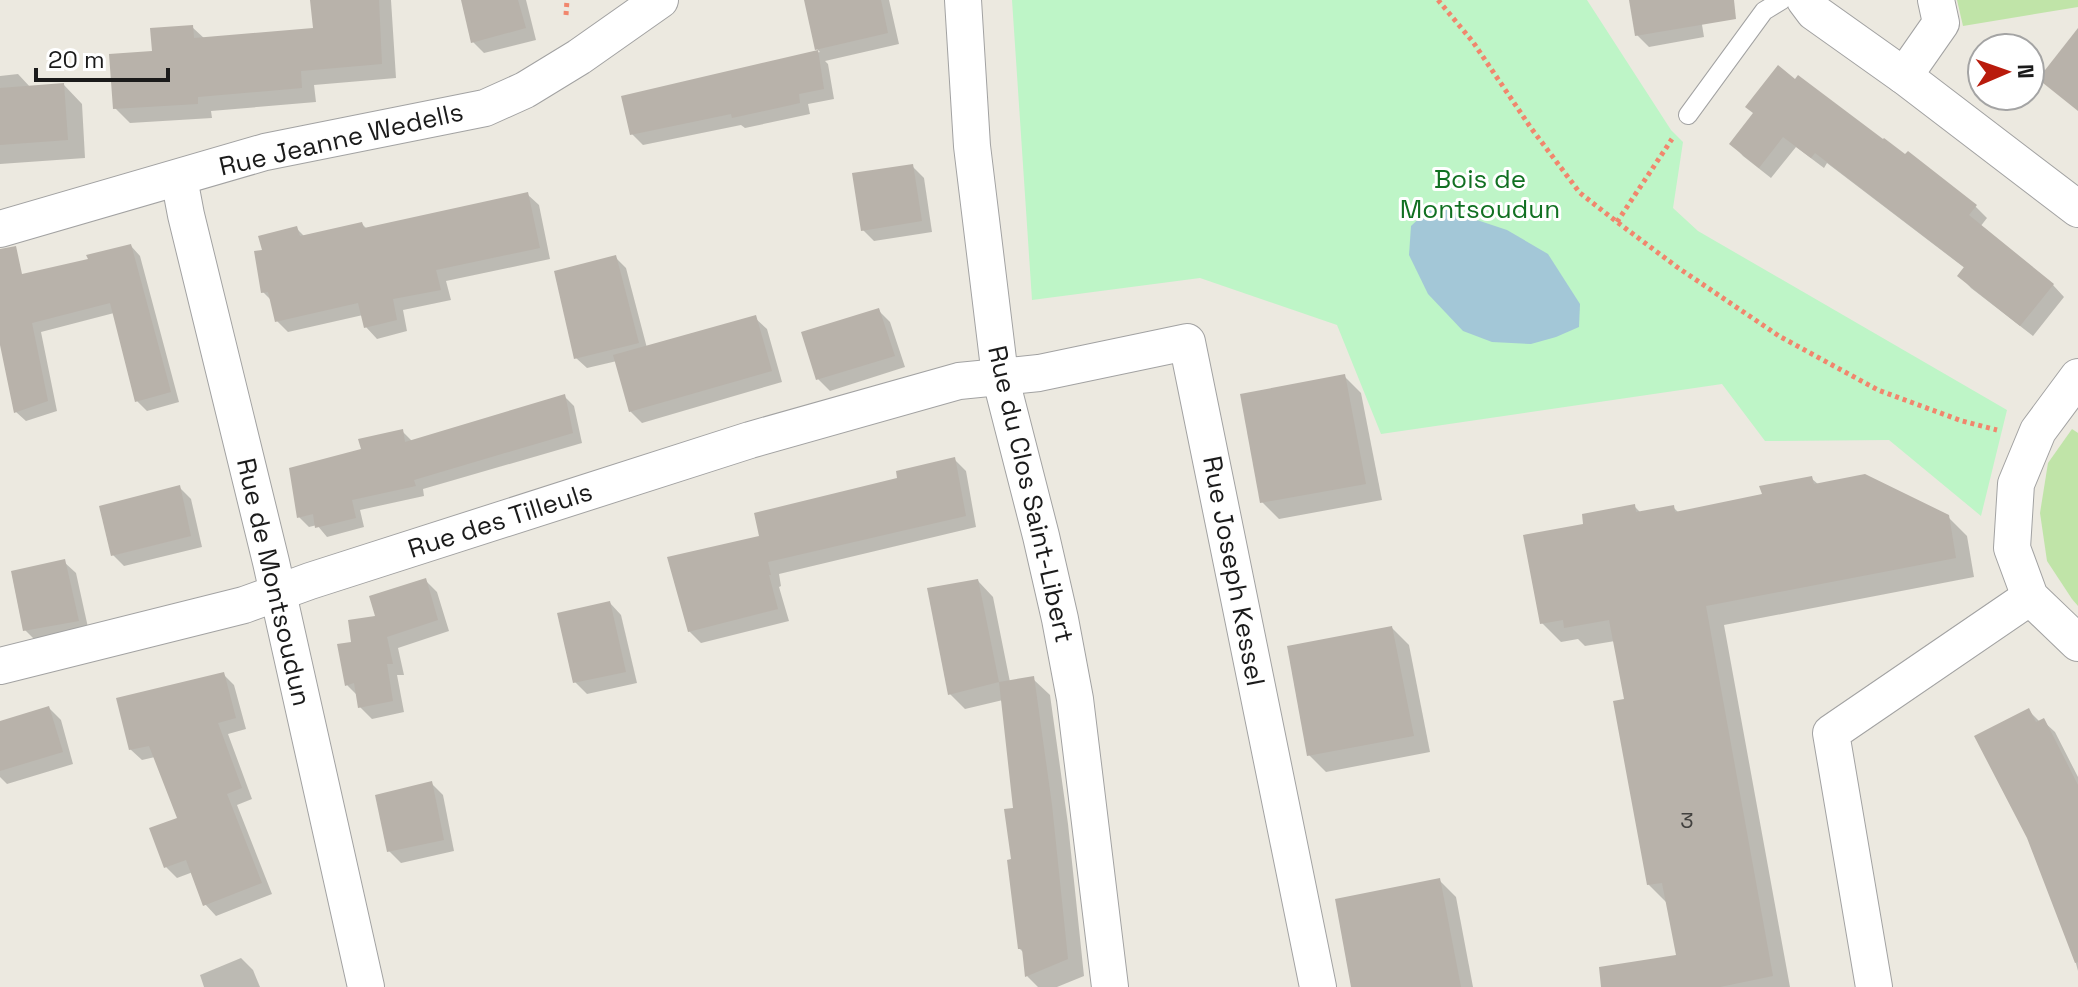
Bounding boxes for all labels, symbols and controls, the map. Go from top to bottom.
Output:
scale bar [36,32,168,82]
north arrow [1966,32,2046,112]
text: 20 m [48,44,105,75]
text: N [2012,63,2040,79]
street label: Rue Jeanne Wedells [216,94,466,184]
park label: Bois de Montsoudun [1400,162,1560,226]
street label: Rue du Clos Saint-Libert [980,342,1082,646]
street label: Rue Joseph Kessel [1195,453,1273,689]
street label: Rue de Montsoudun [229,455,319,709]
street label: Rue des Tilleuls [404,474,596,566]
house number: 3 [1680,806,1694,834]

